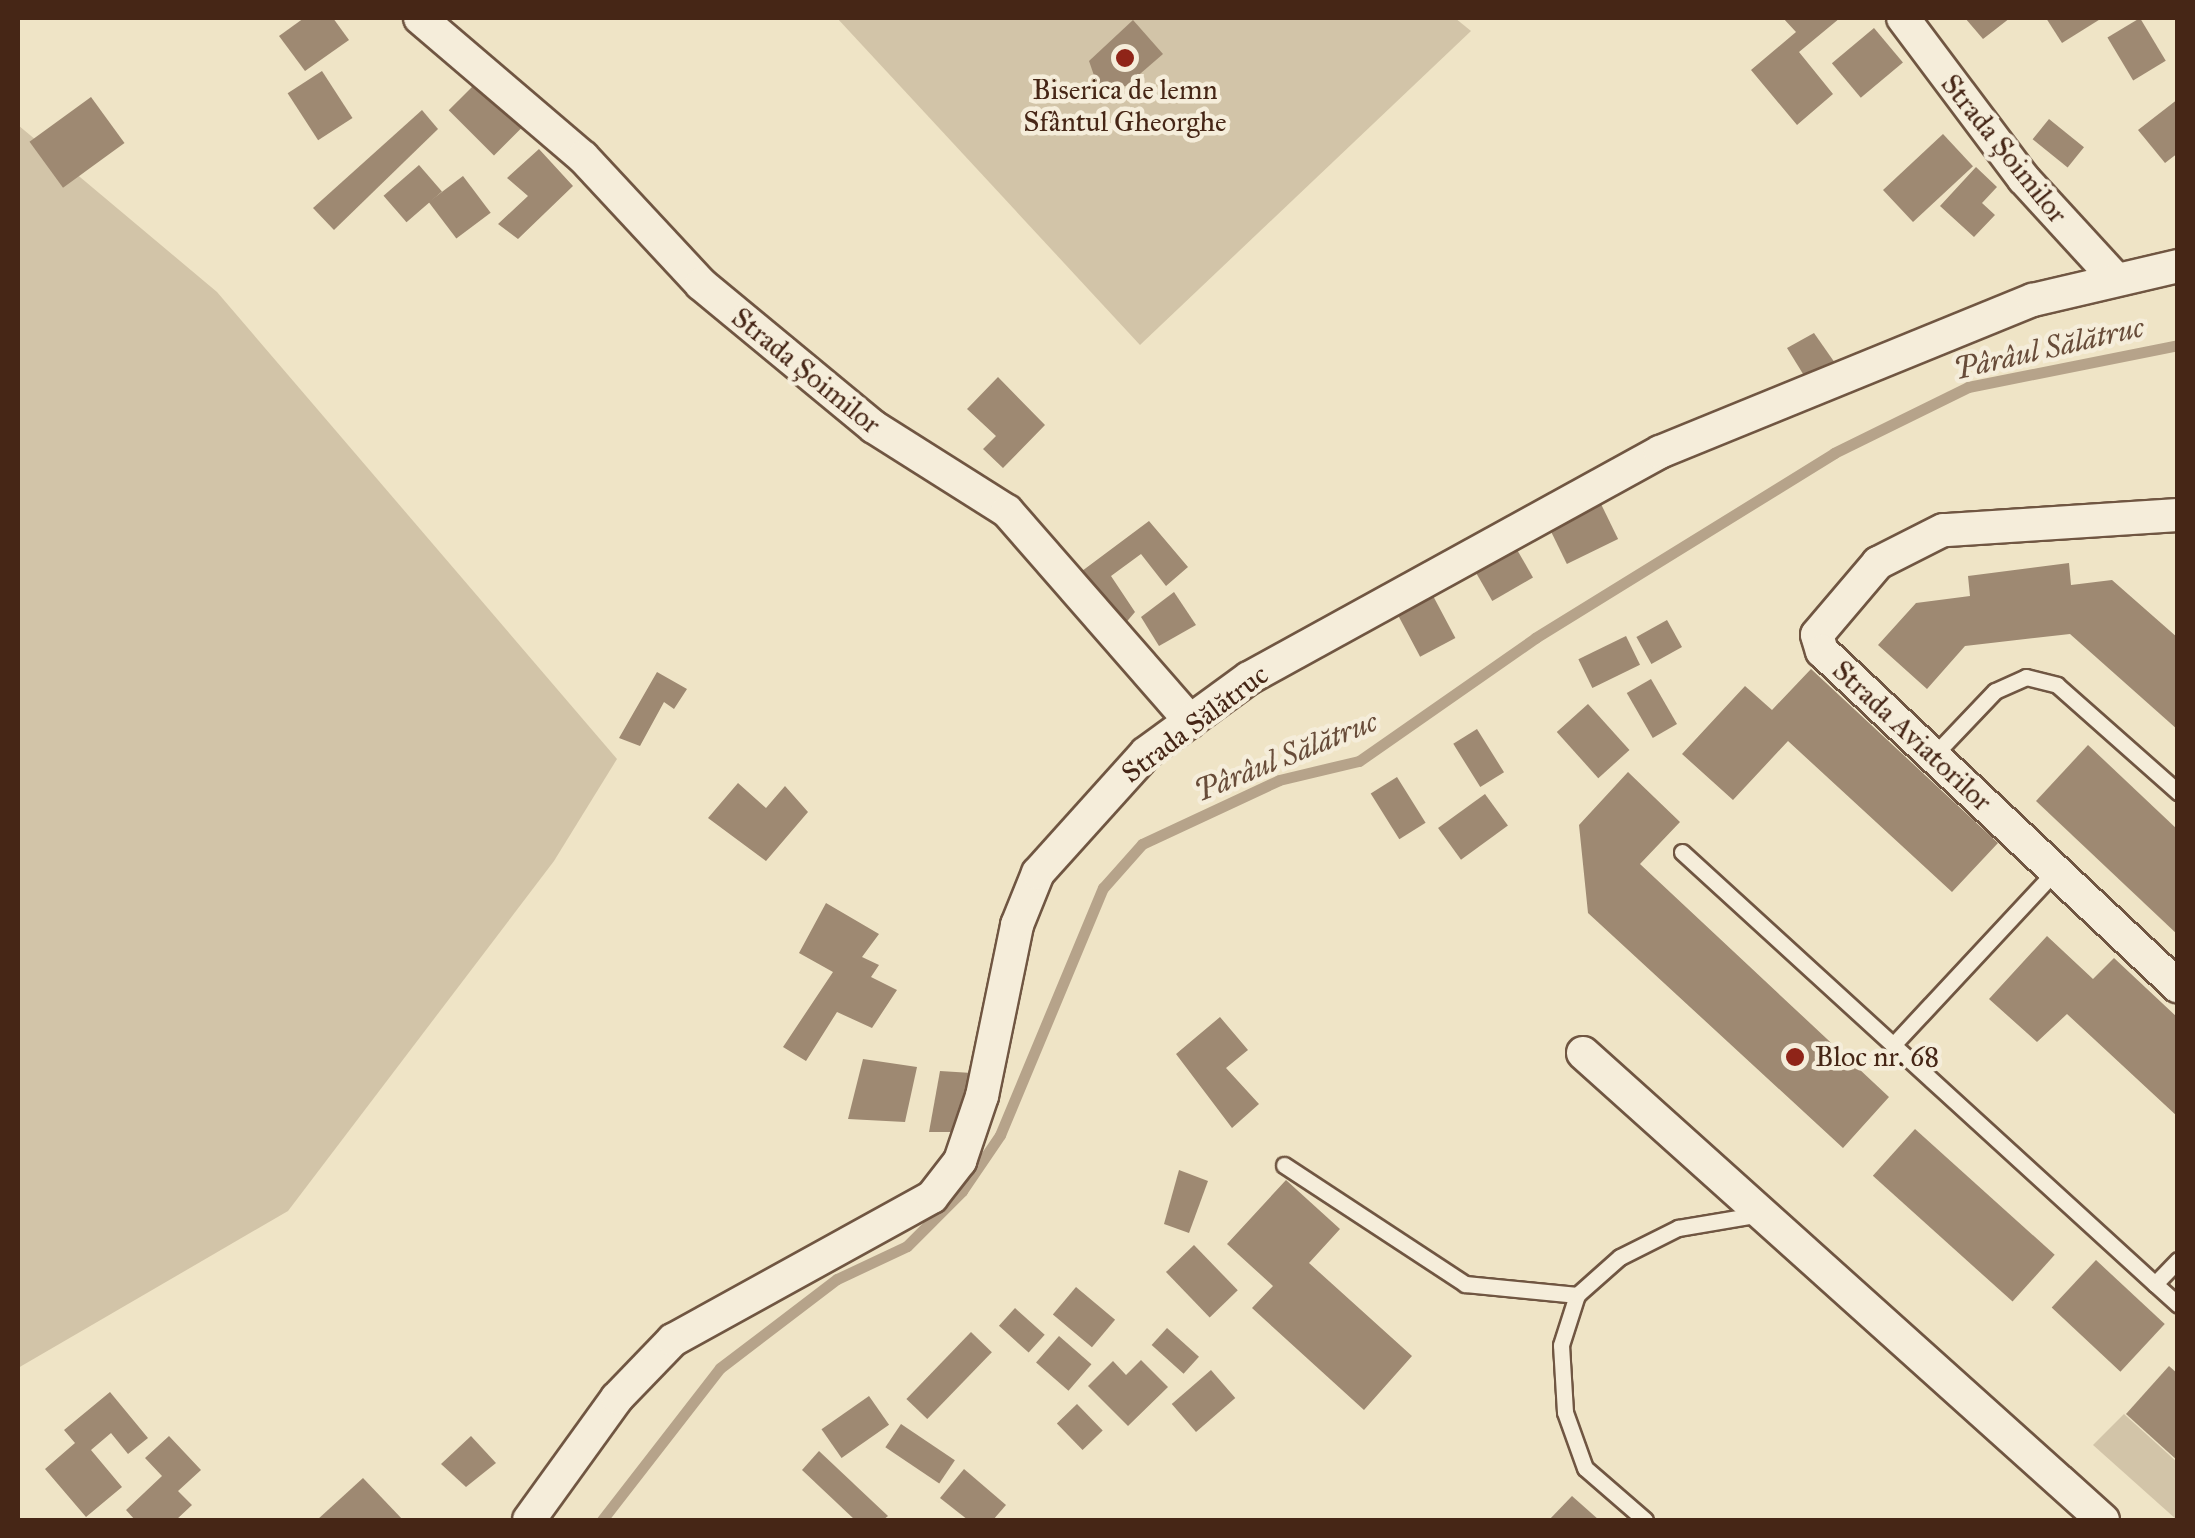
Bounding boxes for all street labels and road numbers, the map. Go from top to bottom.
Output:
street label: Strada Șoimilor [1934,68,2074,230]
street label: Strada Șoimilor [725,301,887,441]
street label: Strada Aviatorilor [1825,654,1999,818]
street label: Strada Sălătruc [1115,658,1275,790]

